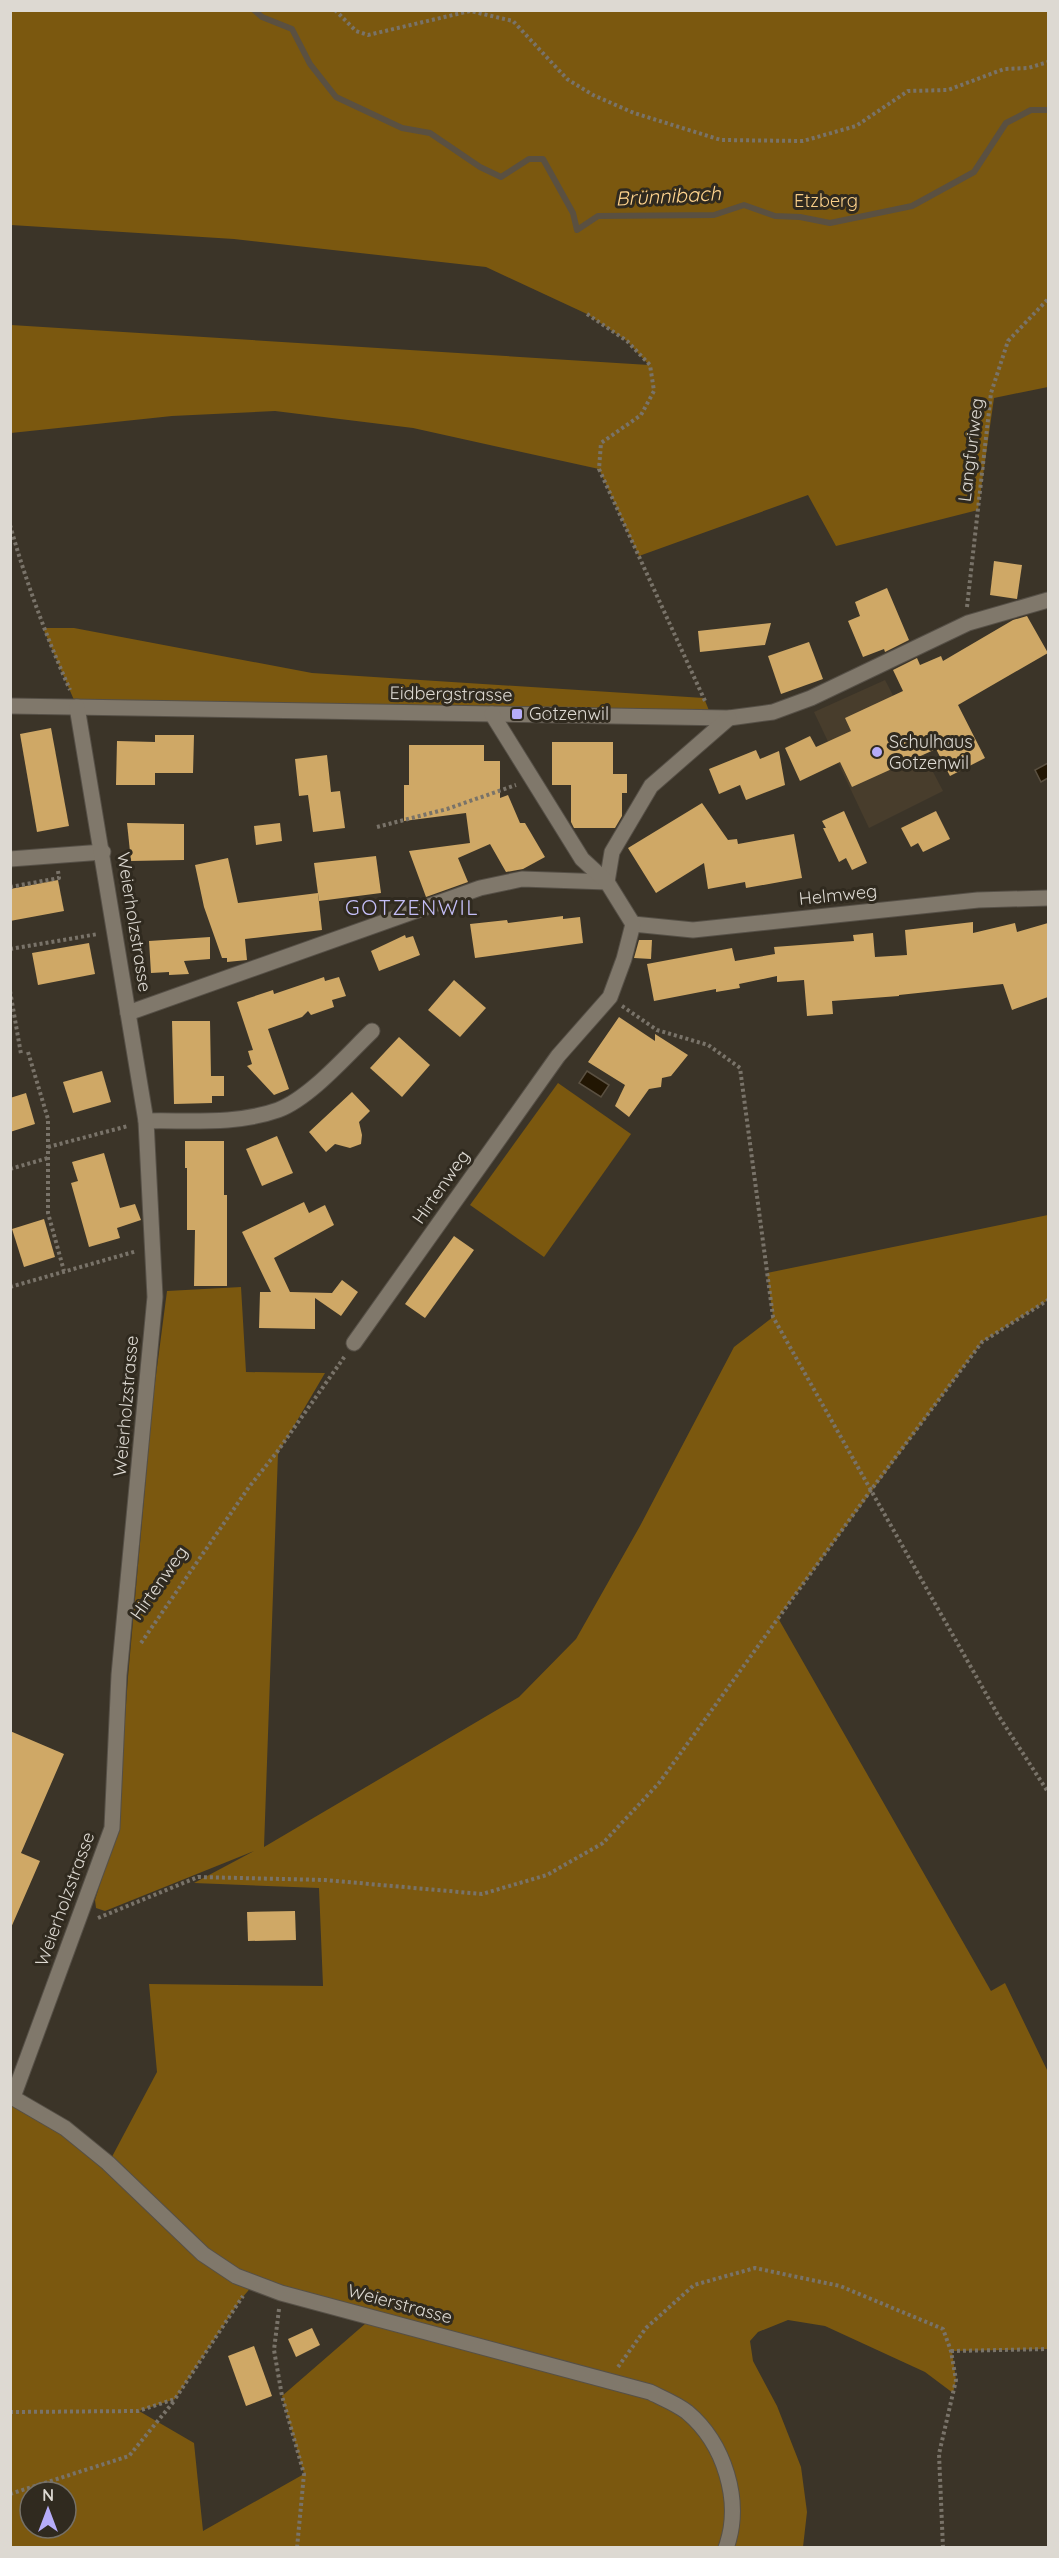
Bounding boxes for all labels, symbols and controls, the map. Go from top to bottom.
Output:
water label: Brünnibach [615,180,722,211]
park label: Etzberg [794,189,858,212]
street label: Langfuriweg [953,397,988,503]
street label: Eidbergstrasse [389,681,513,706]
place label: Gotzenwil [529,702,609,725]
marker: Gotzenwil [510,707,524,721]
place label: Schulhaus Gotzenwil [889,730,973,774]
marker: Schulhaus Gotzenwil [870,745,884,759]
street label: Weierholzstrasse [112,850,157,994]
street label: Helmweg [798,879,878,910]
district label: GOTZENWIL [345,894,479,920]
street label: Hirtenweg [407,1145,474,1228]
street label: Weierholzstrasse [108,1335,143,1477]
street label: Hirtenweg [125,1541,192,1624]
street label: Weierholzstrasse [30,1828,100,1969]
street label: Weierstrasse [345,2279,455,2329]
north arrow [18,2480,78,2540]
text: N [42,2485,54,2505]

